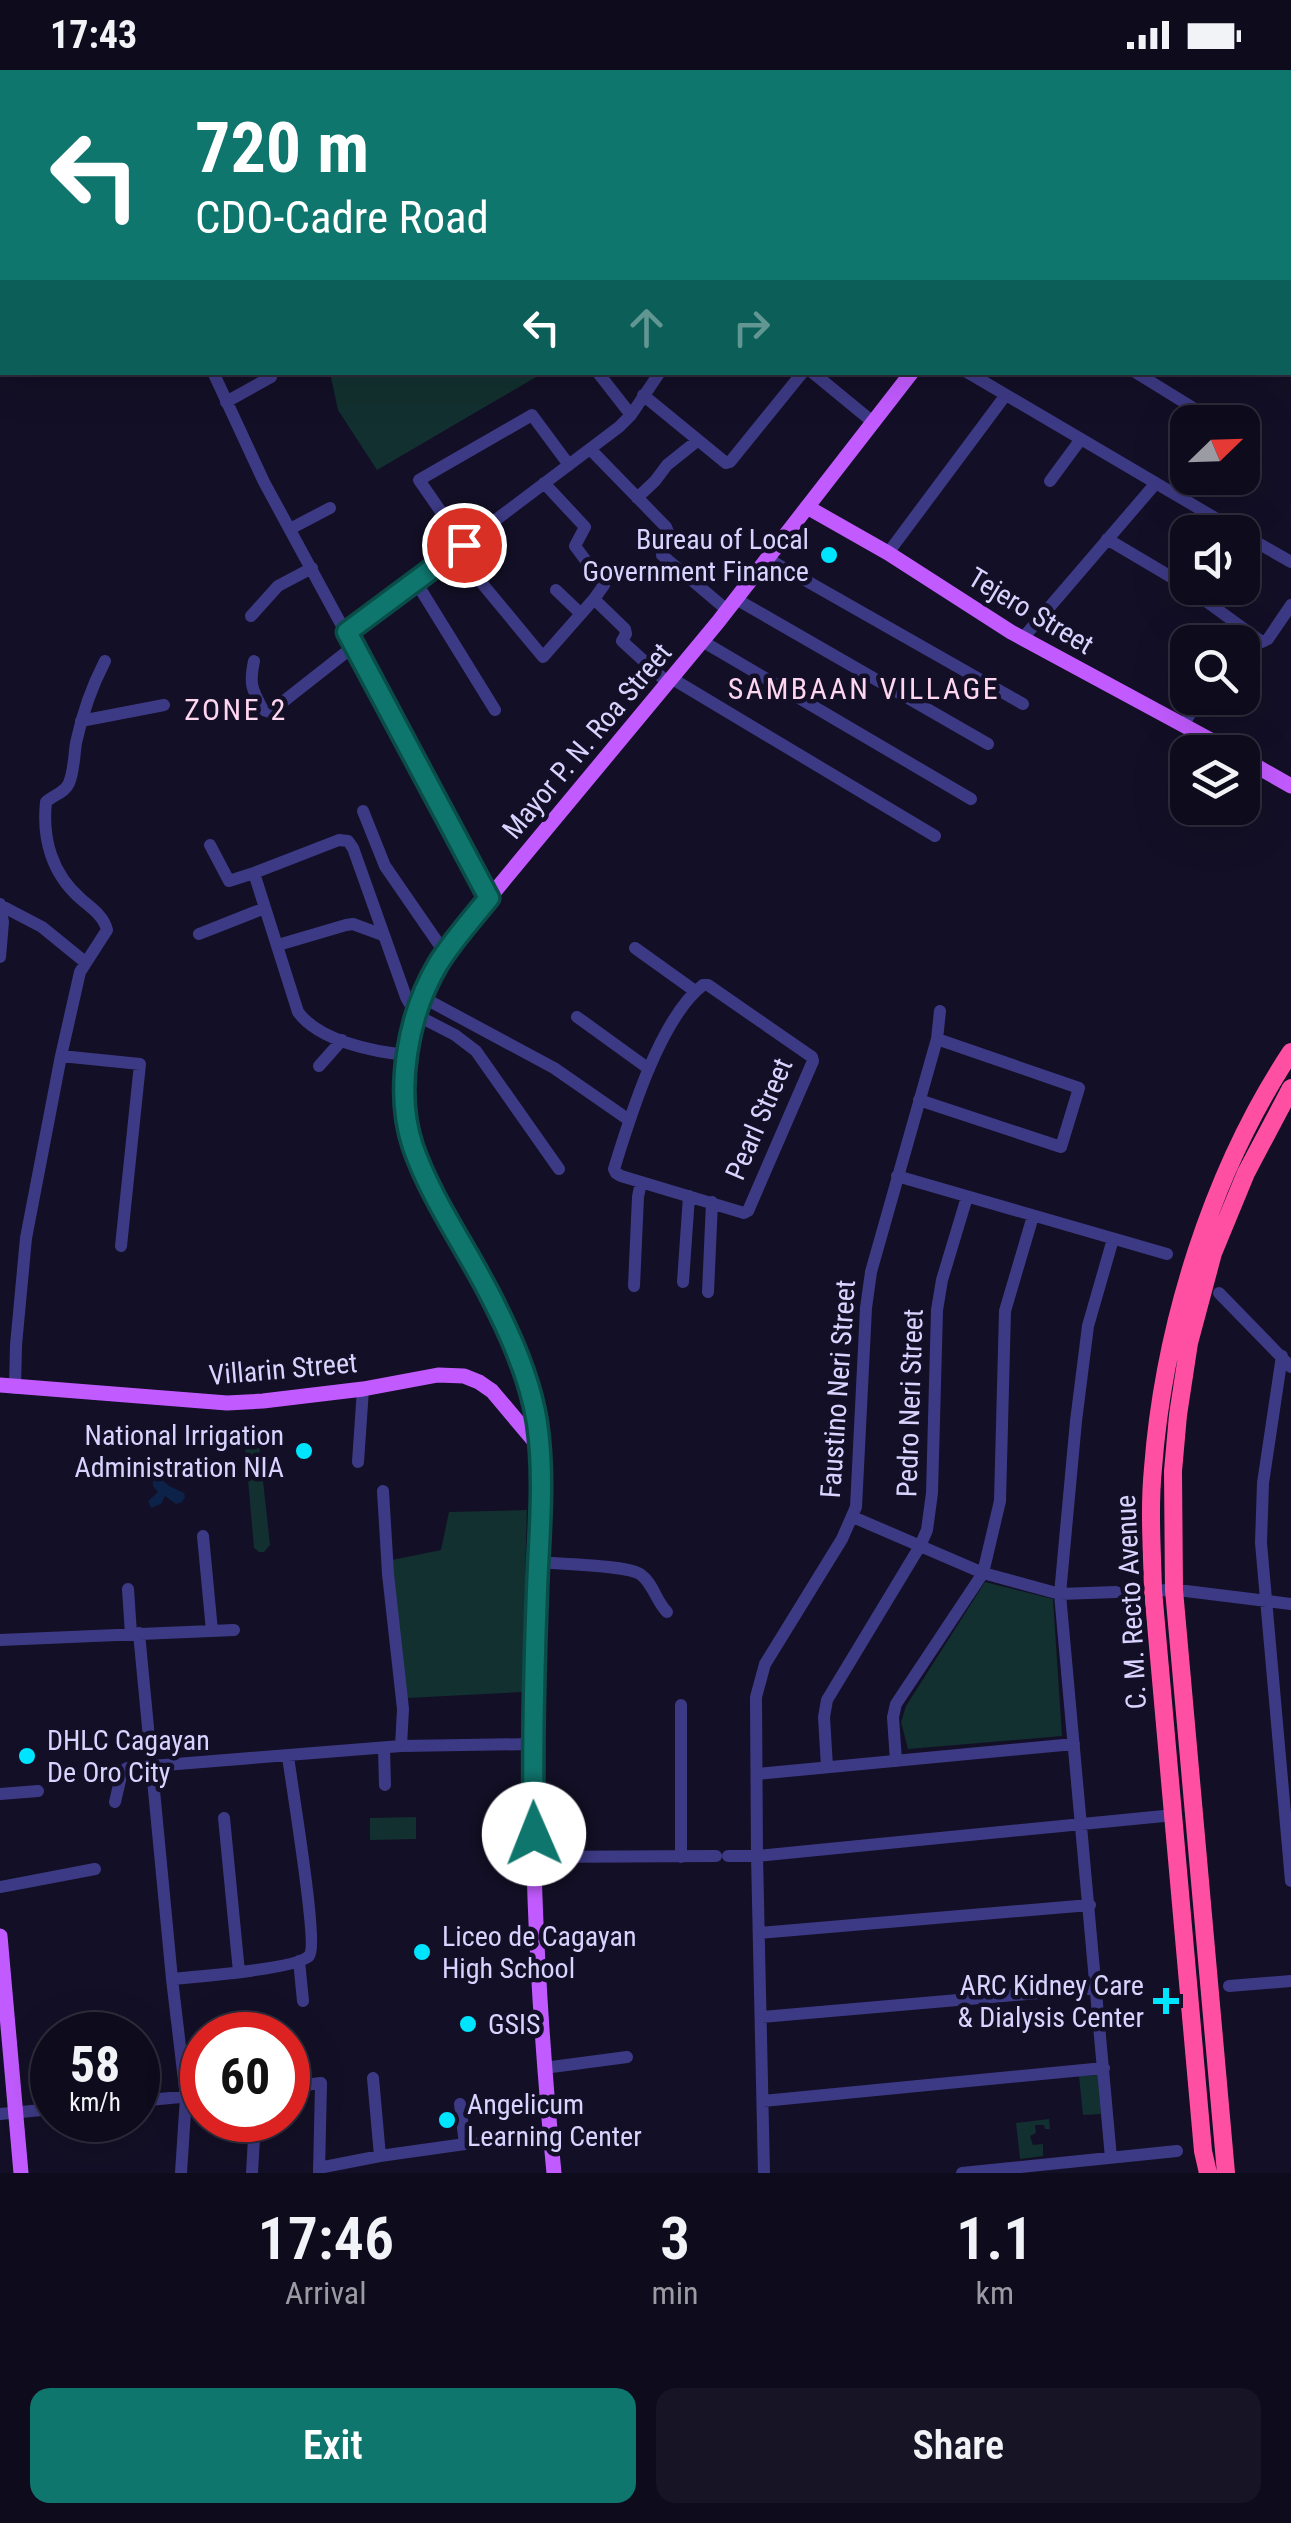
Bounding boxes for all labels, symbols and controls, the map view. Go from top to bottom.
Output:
text: 17:43 [50,13,137,57]
text: 720 m [195,107,369,189]
icon: left [30,110,160,240]
text: CDO-Cadre Road [195,191,489,244]
icon: left [514,300,569,355]
icon: ahead [619,300,674,355]
icon: right [724,300,779,355]
north arrow [1170,405,1260,495]
map controls [1170,405,1260,825]
pin [422,503,507,588]
button: sound [1170,515,1260,605]
icon: arrive [437,518,492,573]
place label: Bureau of Local Government Finance [583,523,809,588]
marker: Bureau of Local Government Finance [818,544,840,566]
street label: Tejero Street [962,561,1100,661]
button: search [1170,625,1260,715]
street label: Mayor P. N. Roa Street [496,636,678,846]
district label: SAMBAAN VILLAGE [728,671,1000,706]
district label: ZONE 2 [184,692,288,727]
button: layers [1170,735,1260,825]
street label: Pearl Street [719,1053,799,1185]
street label: Faustino Neri Street [814,1279,862,1499]
street label: Pedro Neri Street [890,1308,930,1498]
street label: Villarin Street [207,1346,359,1392]
place label: National Irrigation Administration NIA [75,1419,284,1484]
marker: National Irrigation Administration NIA [293,1440,315,1462]
street label: C. M. Recto Avenue [1109,1494,1153,1710]
place label: DHLC Cagayan De Oro City [47,1724,210,1789]
marker: DHLC Cagayan De Oro City [16,1745,38,1767]
position arrow [482,1782,586,1886]
place label: Liceo de Cagayan High School [442,1920,636,1985]
marker: Liceo de Cagayan High School [411,1941,433,1963]
place label: ARC Kidney Care & Dialysis Center [958,1969,1144,2034]
marker: ARC Kidney Care & Dialysis Center [1153,1988,1179,2014]
place label: GSIS [488,2008,541,2041]
speed limit sign: 60 [180,2012,310,2142]
marker: GSIS [457,2013,479,2035]
text: 58 [70,2036,120,2094]
text: km/h [69,2088,121,2117]
place label: Angelicum Learning Center [467,2088,642,2153]
marker: Angelicum Learning Center [436,2109,458,2131]
text: 17:46 [258,2203,394,2274]
text: 3 [660,2203,690,2274]
text: 1.1 [956,2203,1033,2274]
text: Arrival [285,2274,367,2312]
text: min [652,2274,699,2312]
text: km [976,2274,1014,2312]
button: Exit [30,2388,636,2503]
button: Share [656,2388,1261,2503]

